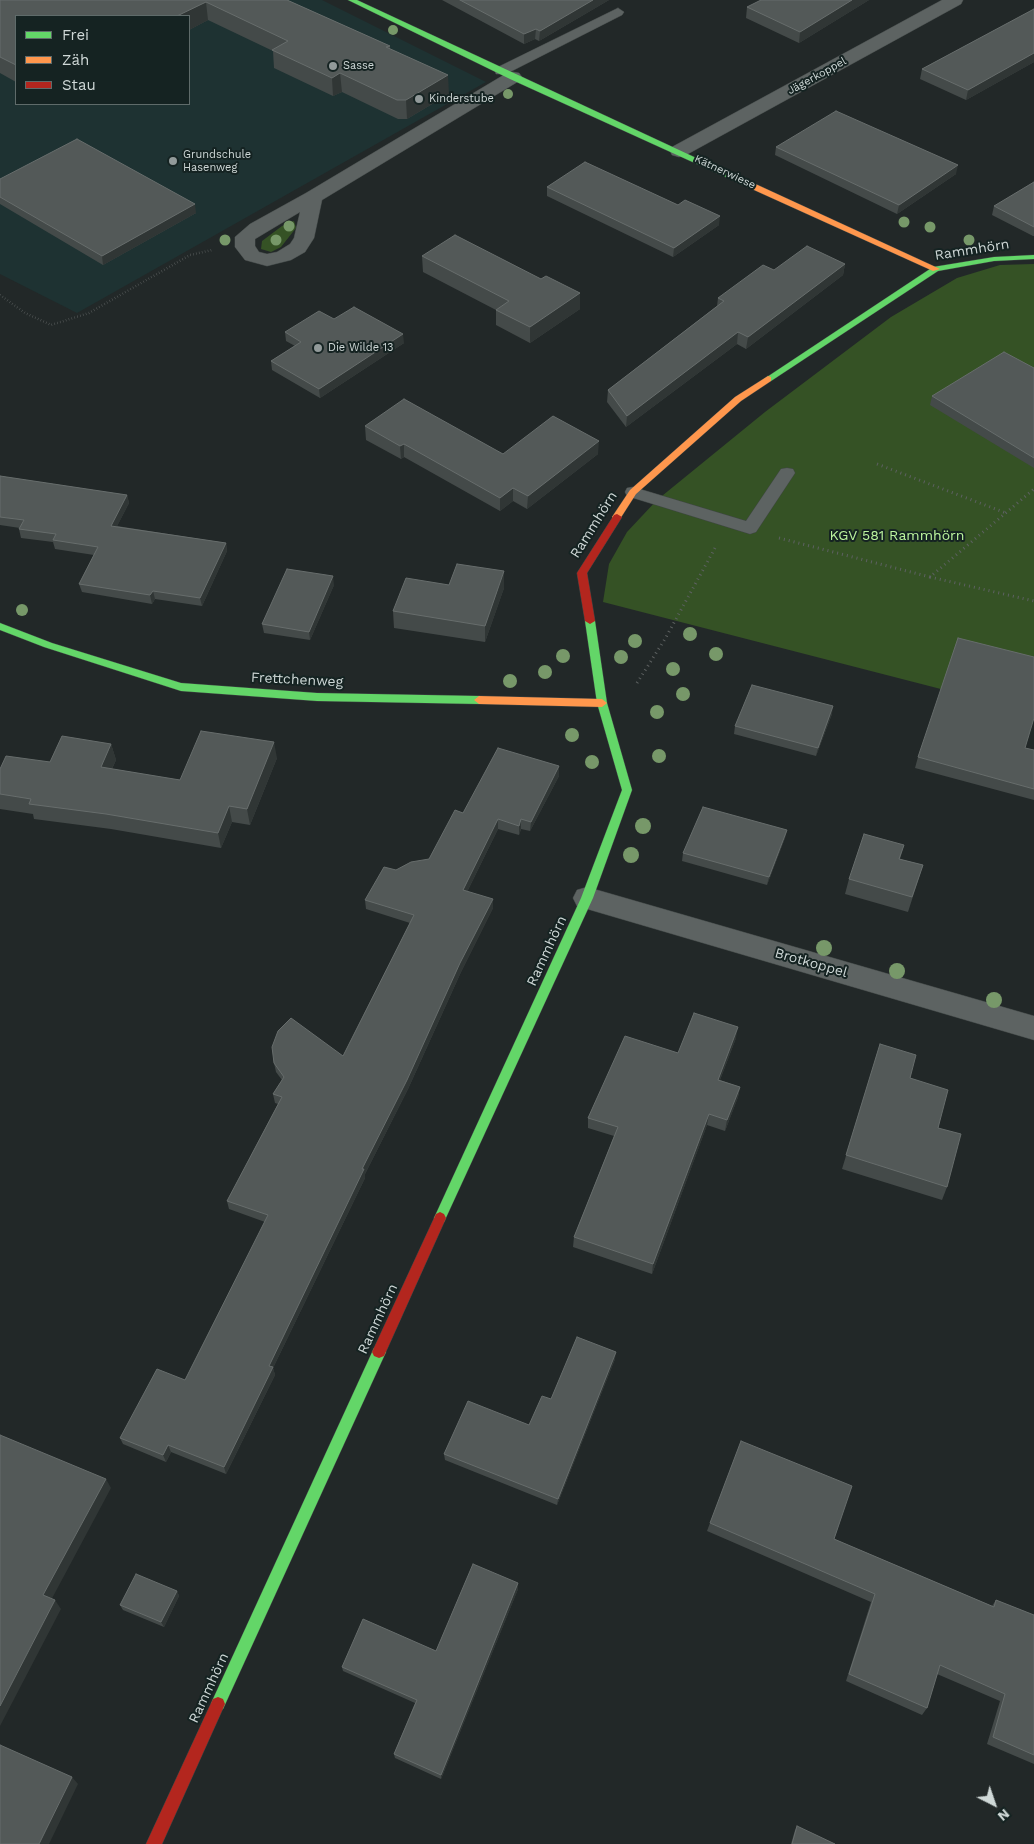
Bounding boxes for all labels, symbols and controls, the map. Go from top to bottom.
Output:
legend [15,15,190,105]
text: Frei [62,26,89,44]
text: Zäh [62,51,89,69]
street label: Jägerkoppel [785,54,849,98]
place label: Sasse [343,59,374,73]
marker: Sasse [327,60,339,72]
text: Stau [62,76,96,94]
place label: Kinderstube [429,92,494,106]
marker: Kinderstube [413,93,425,105]
place label: Grundschule Hasenweg [183,148,251,174]
street label: Kätnerwiese [692,152,758,192]
marker: Grundschule Hasenweg [167,155,179,167]
street label: Rammhörn [933,236,1011,264]
place label: Die Wilde 13 [328,341,393,355]
marker: Die Wilde 13 [312,342,324,354]
street label: Rammhörn [567,489,621,561]
park label: KGV 581 Rammhörn [830,528,964,544]
street label: Frettchenweg [250,669,344,691]
street label: Rammhörn [523,913,571,989]
street label: Brotkoppel [773,945,849,981]
street label: Rammhörn [354,1281,402,1357]
street label: Rammhörn [185,1650,233,1726]
north arrow [969,1779,1019,1829]
text: N [995,1806,1013,1825]

